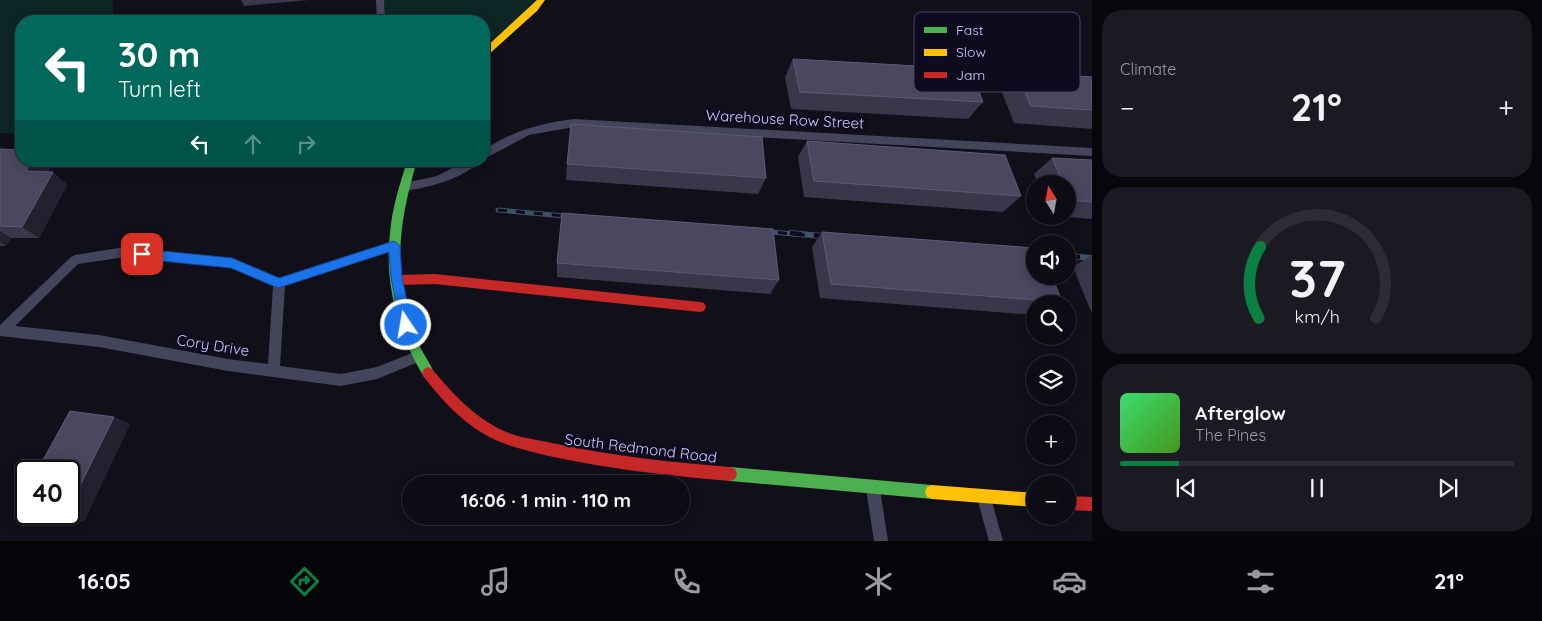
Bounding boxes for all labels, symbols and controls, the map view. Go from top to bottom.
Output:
legend [914,12,1080,92]
text: Fast [956,21,984,39]
text: 30 m [118,32,200,76]
icon: left [35,35,100,100]
text: Slow [956,43,986,61]
text: Climate [1120,59,1176,79]
text: Jam [956,66,985,84]
text: Turn left [118,75,201,103]
text: 21° [1291,83,1342,131]
text: − [1120,90,1135,125]
text: + [1498,90,1514,125]
street label: Warehouse Row Street [705,105,865,133]
icon: left [186,130,214,158]
icon: ahead [239,130,267,158]
icon: right [292,130,320,158]
north arrow [1026,175,1076,225]
map controls [1026,175,1076,525]
pin [121,233,163,275]
button: sound [1026,235,1076,285]
icon: arrive [128,240,156,268]
text: 37 [1289,245,1345,310]
button: search [1026,295,1076,345]
position arrow [379,298,431,350]
text: km/h [1294,305,1340,327]
street label: Cory Drive [175,330,251,360]
button: layers [1026,355,1076,405]
text: Afterglow [1195,401,1286,425]
button: + [1026,415,1076,465]
text: The Pines [1195,425,1266,445]
street label: South Redmond Road [564,429,718,467]
speed limit sign: 40 [15,460,80,525]
icon: previous [1172,474,1200,502]
icon: pause [1303,474,1331,502]
icon: next [1434,474,1462,502]
button: − [1026,475,1076,525]
text: 16:06 · 1 min · 110 m [461,488,631,512]
icon: directions [287,564,322,599]
icon: music [478,564,513,599]
icon: phone [669,564,704,599]
icon: climate [861,564,896,599]
icon: car [1052,564,1087,599]
icon: filters [1243,564,1278,599]
text: 16:05 [78,567,131,595]
text: 21° [1434,567,1464,595]

